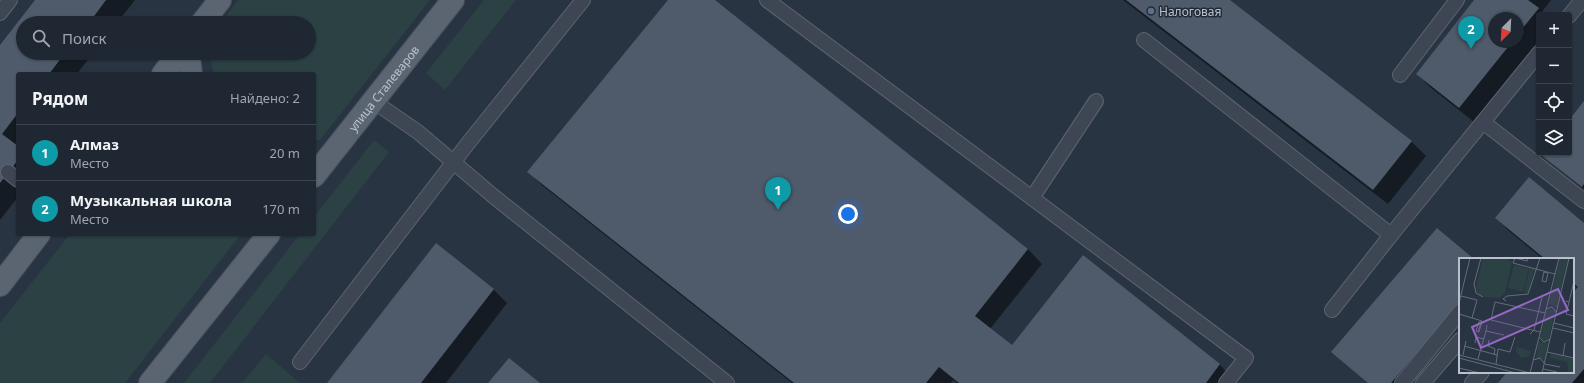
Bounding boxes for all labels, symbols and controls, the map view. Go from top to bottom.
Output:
place label: Налоговая [1159,3,1221,20]
marker: Налоговая [1146,6,1156,16]
north arrow [1488,12,1524,48]
map controls [1536,12,1572,156]
button: + [1536,12,1572,48]
search box [16,16,316,60]
pin: 2 [1458,16,1484,49]
icon: search [30,27,52,49]
text: Поиск [62,28,107,48]
street label: улица Сталеваров [344,41,423,135]
button: − [1536,48,1572,84]
button: locate [1536,84,1572,120]
text: Рядом [32,87,88,110]
text: Найдено: 2 [230,89,300,107]
button: layers [1536,120,1572,156]
text: Алмаз [70,134,119,154]
text: 1 [41,144,49,162]
text: 20 m [270,144,300,162]
text: Место [70,154,109,172]
pin: 1 [765,177,791,210]
text: Музыкальная школа [70,190,232,210]
text: 2 [41,200,49,218]
text: 170 m [262,200,300,218]
your location [838,204,858,224]
text: Место [70,210,109,228]
inset map [1459,258,1574,373]

